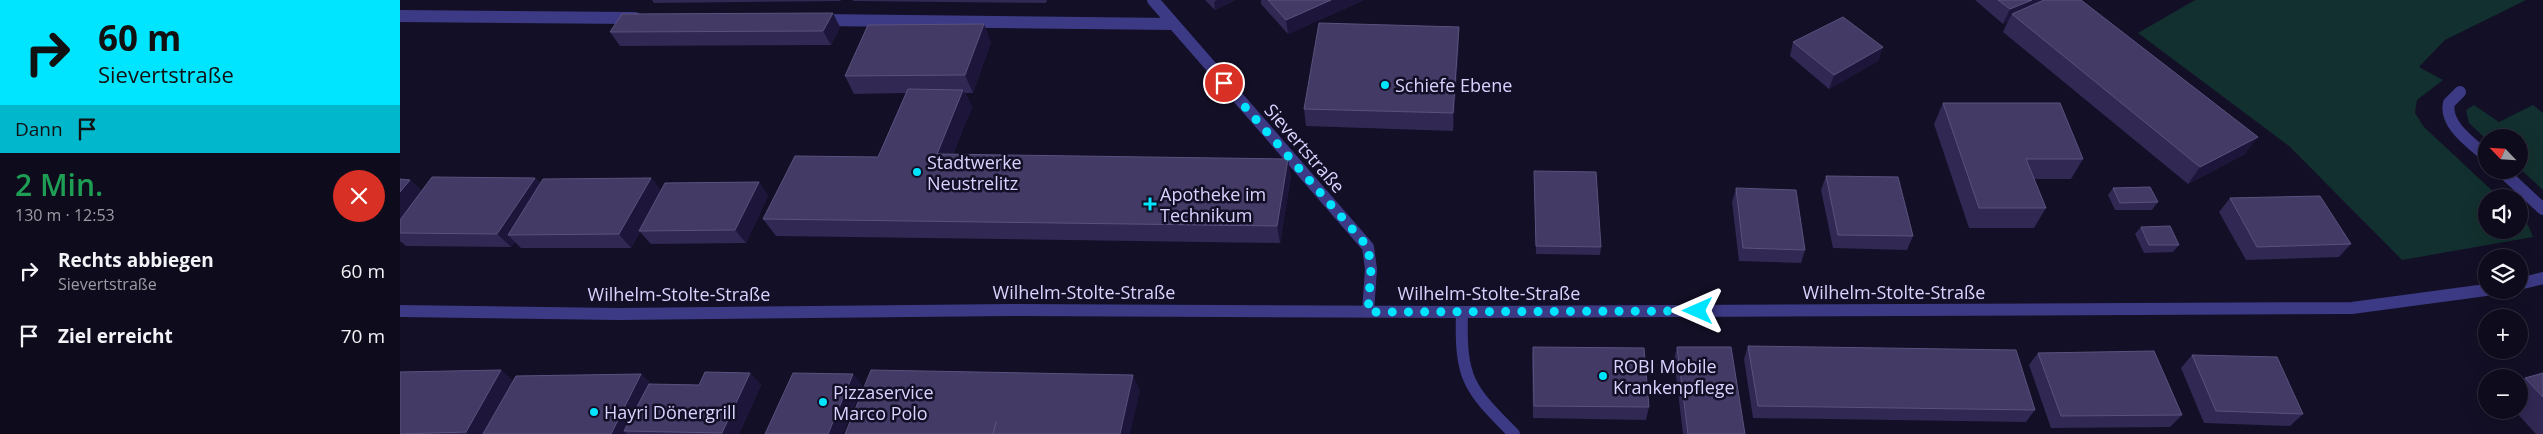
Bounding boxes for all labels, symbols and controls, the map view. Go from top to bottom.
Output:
text: 60 m [98,14,181,61]
icon: right [15,20,80,85]
text: Sievertstraße [98,59,234,89]
pin [1203,62,1245,104]
icon: arrive [1210,69,1238,97]
place label: Schiefe Ebene [1395,73,1512,97]
marker: Schiefe Ebene [1379,79,1391,91]
street label: Sievertstraße [1260,98,1350,198]
icon: arrive [73,115,101,143]
text: Dann [15,116,63,142]
north arrow [2478,129,2528,179]
map controls [2478,129,2528,419]
place label: Stadtwerke Neustrelitz [927,150,1022,195]
text: 2 Min. [15,164,103,205]
marker: Stadtwerke Neustrelitz [911,166,923,178]
button: close [333,170,385,222]
place label: Apotheke im Technikum [1160,182,1266,227]
button: sound [2478,189,2528,239]
marker: Apotheke im Technikum [1144,198,1156,210]
text: 130 m · 12:53 [15,204,115,226]
text: Rechts abbiegen [58,247,214,273]
button: layers [2478,249,2528,299]
icon: right [15,257,43,285]
text: 60 m [341,258,385,284]
text: Sievertstraße [58,273,157,295]
street label: Wilhelm-Stolte-Straße [993,280,1175,304]
street label: Wilhelm-Stolte-Straße [1803,280,1985,304]
street label: Wilhelm-Stolte-Straße [1398,281,1580,305]
street label: Wilhelm-Stolte-Straße [588,282,770,306]
position arrow [1671,284,1723,336]
button: + [2478,309,2528,359]
icon: arrive [15,322,43,350]
text: Ziel erreicht [58,323,173,349]
text: 70 m [341,323,385,349]
place label: ROBI Mobile Krankenpflege [1613,354,1735,399]
button: − [2478,369,2528,419]
marker: ROBI Mobile Krankenpflege [1597,370,1609,382]
place label: Pizzaservice Marco Polo [833,380,934,425]
marker: Pizzaservice Marco Polo [817,396,829,408]
place label: Hayri Dönergrill [604,400,736,424]
marker: Hayri Dönergrill [588,406,600,418]

